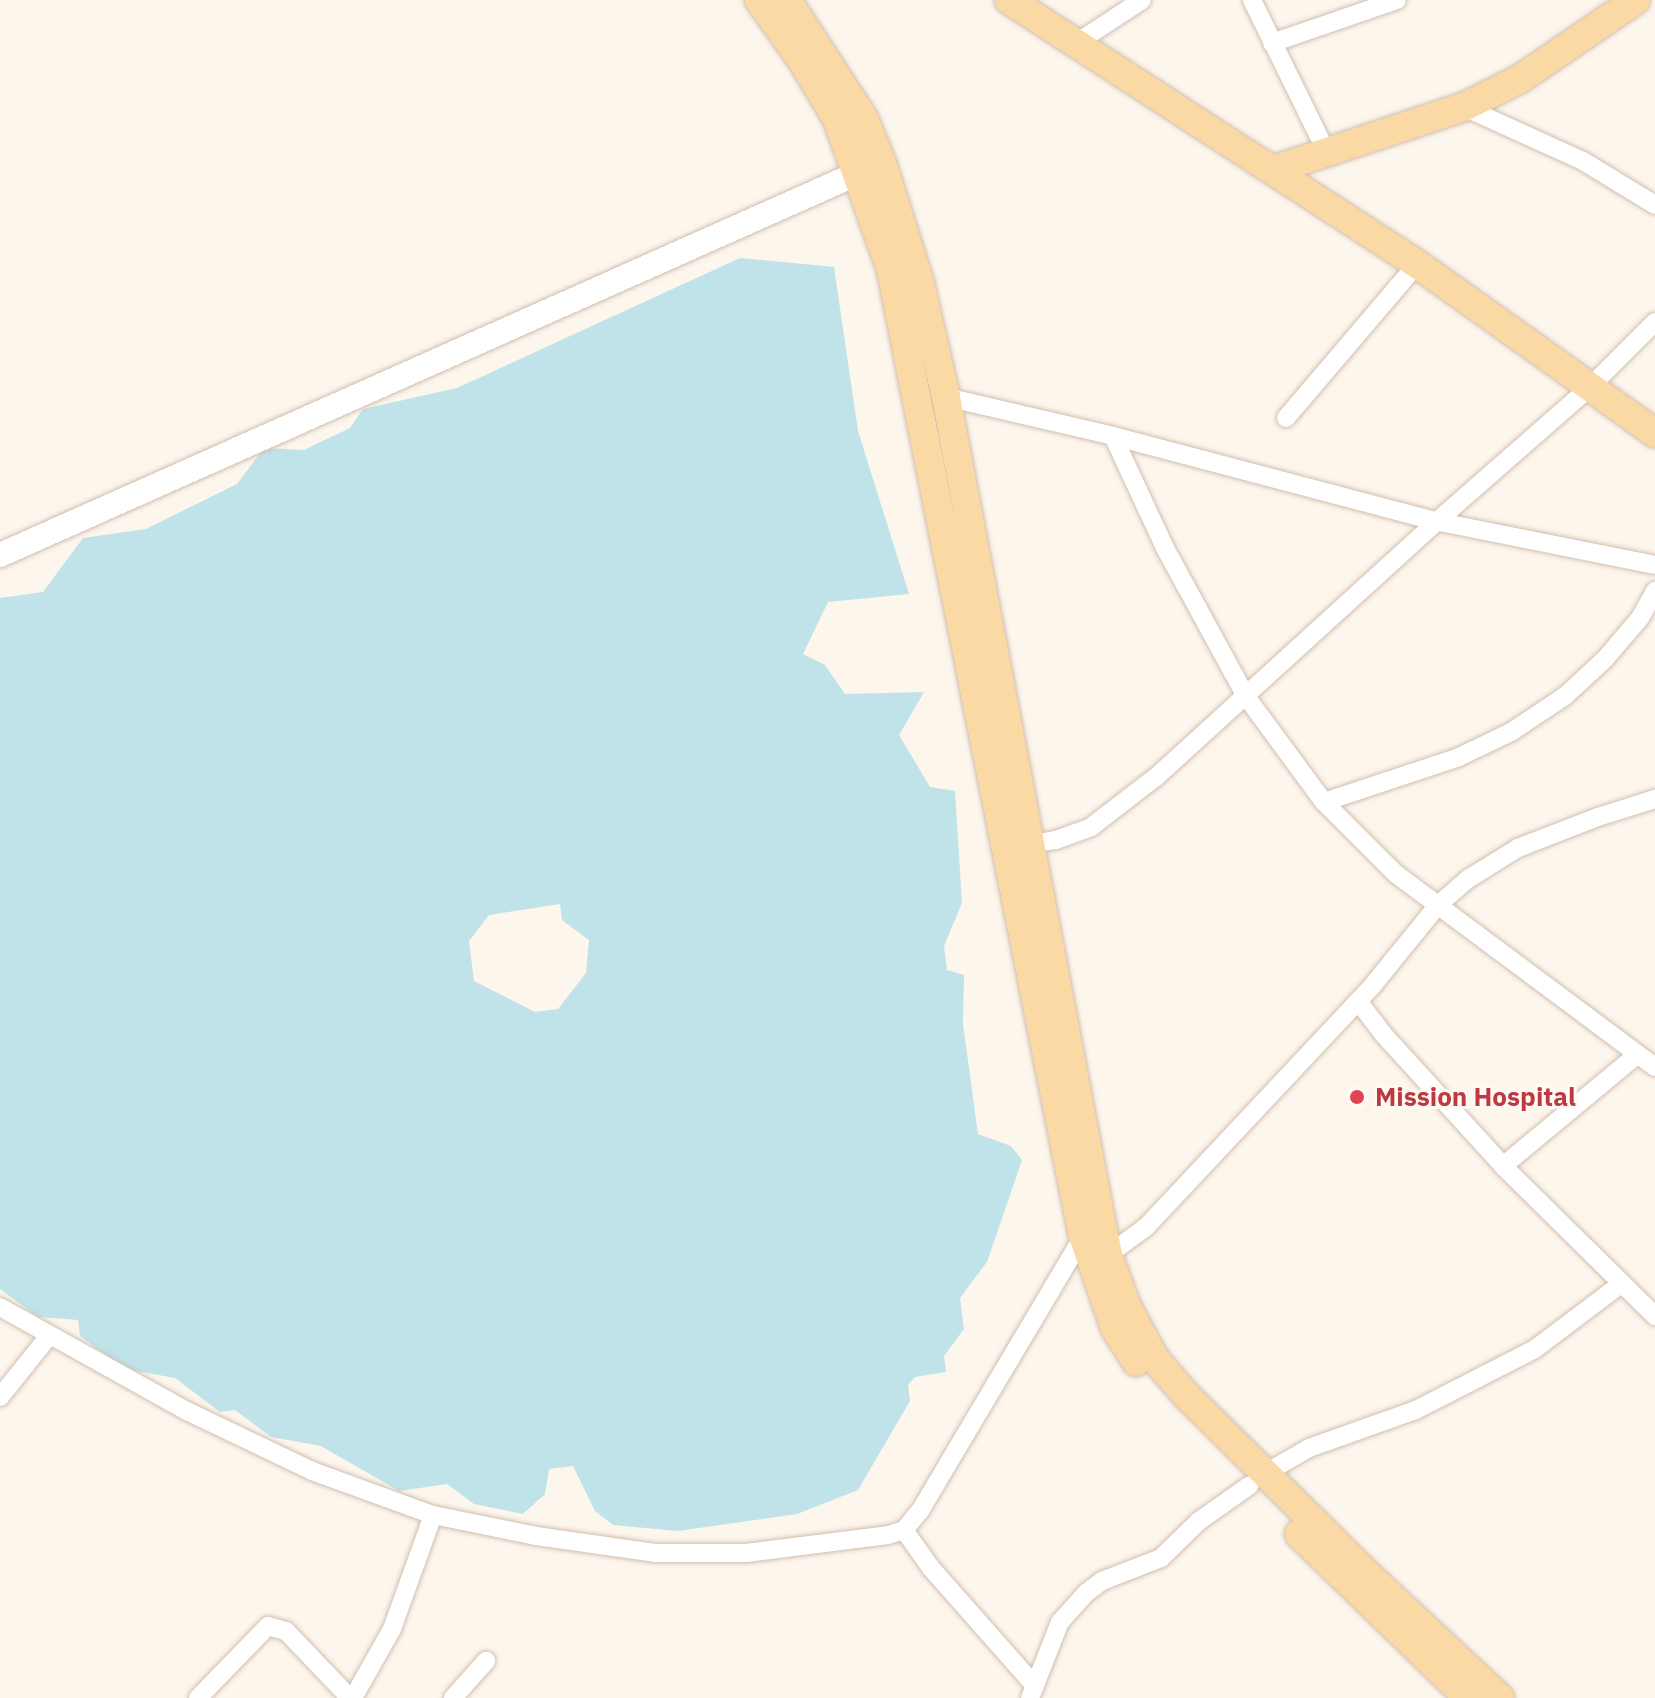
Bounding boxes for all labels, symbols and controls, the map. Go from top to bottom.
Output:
place label: Mission Hospital [1375,1081,1576,1113]
marker: Mission Hospital [1346,1086,1368,1108]

